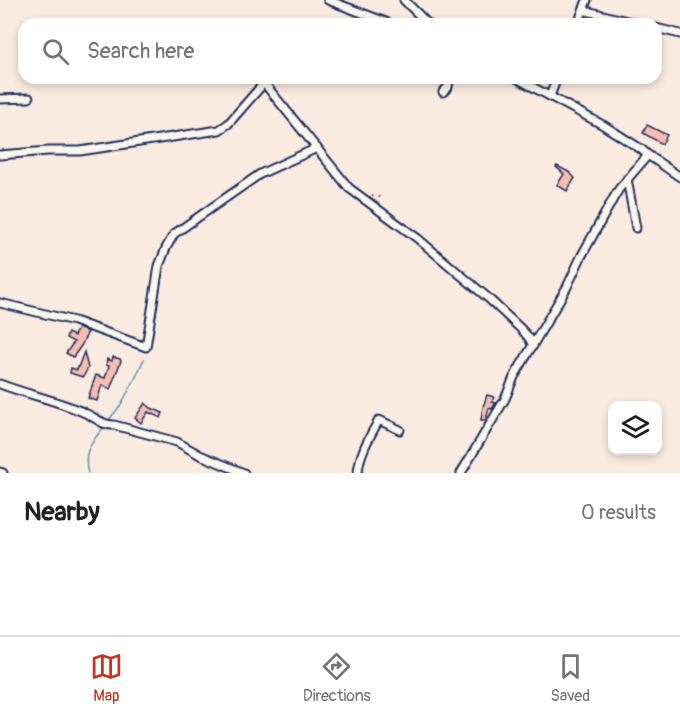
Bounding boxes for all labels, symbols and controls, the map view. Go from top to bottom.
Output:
search box [18,18,662,84]
icon: search [39,35,72,68]
text: Search here [87,37,194,65]
map controls [608,401,662,455]
button: layers [608,401,662,455]
text: Nearby [24,496,100,528]
text: 0 results [581,500,656,525]
tab: Map [90,650,123,706]
tab: Directions [303,650,371,706]
tab: Saved [550,650,590,706]

